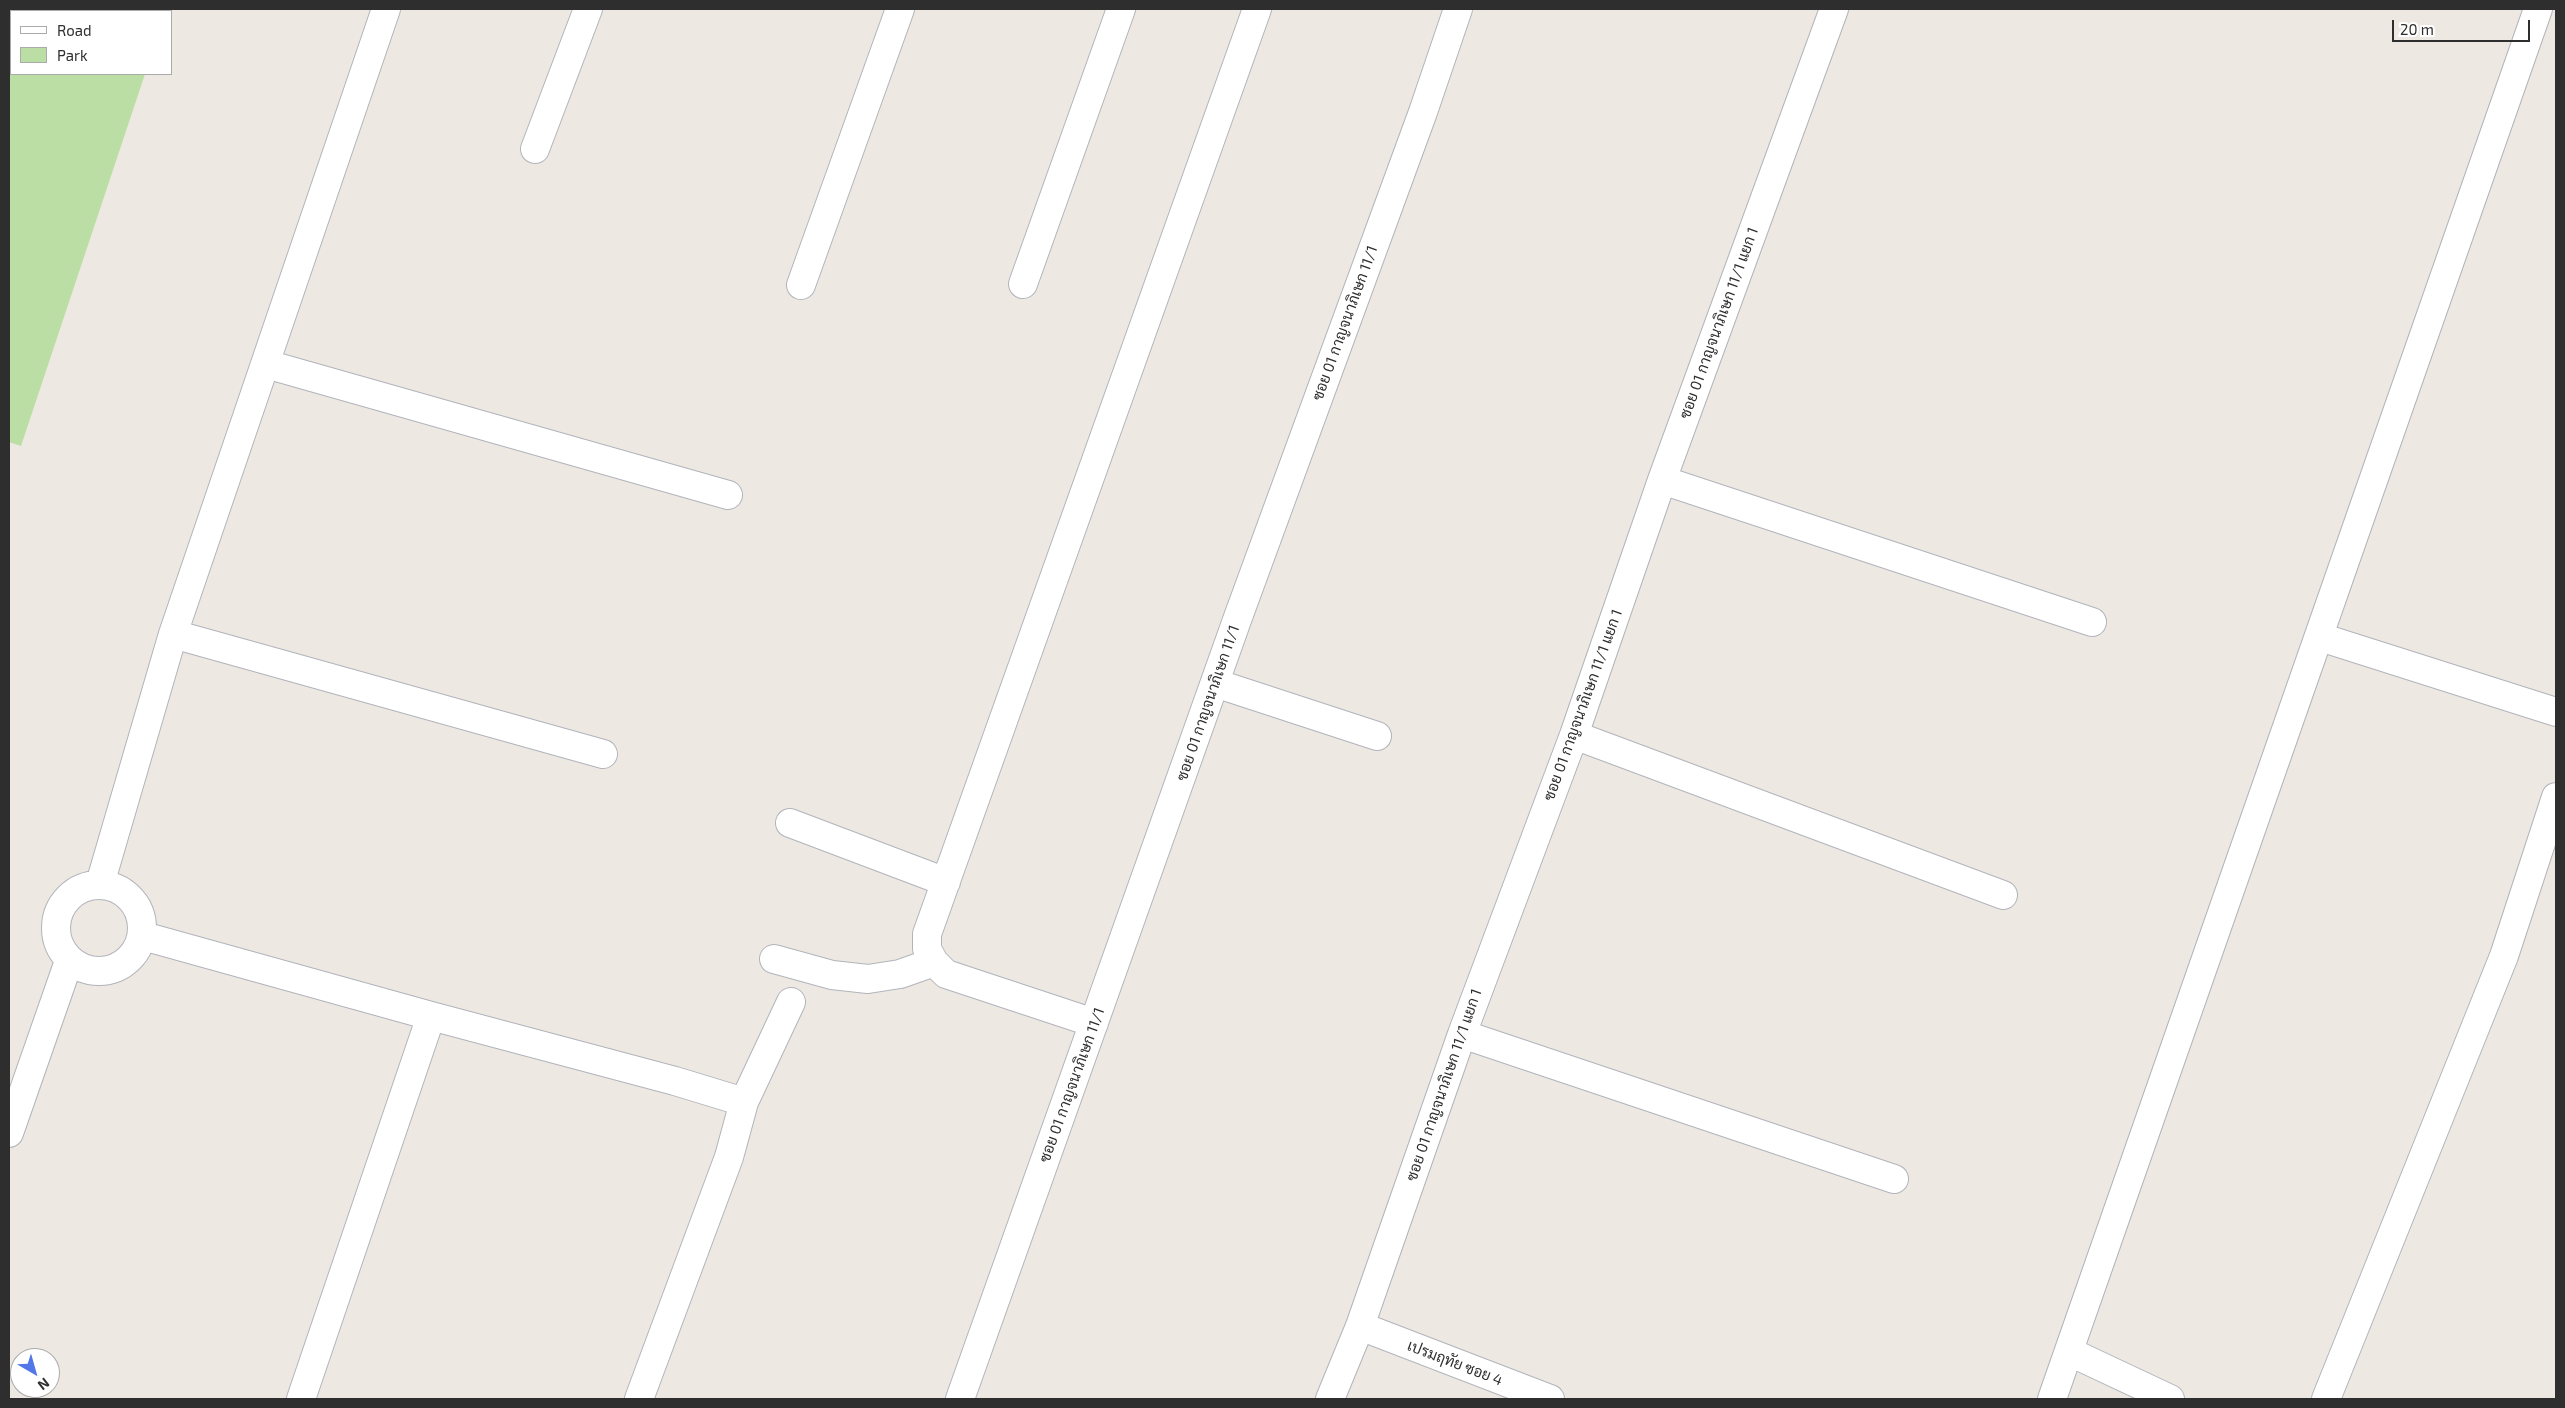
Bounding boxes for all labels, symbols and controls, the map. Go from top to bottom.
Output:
legend [10,10,172,75]
scale bar [2395,10,2532,42]
text: 20 m [2400,20,2434,38]
text: Road [57,21,92,39]
text: Park [57,46,88,64]
street label: ซอย 01 กาญจนาภิเษก 11/1 แยก 1 [1676,225,1762,421]
street label: ซอย 01 กาญจนาภิเษก 11/1 [1309,243,1381,403]
street label: ซอย 01 กาญจนาภิเษก 11/1 แยก 1 [1540,607,1626,803]
street label: ซอย 01 กาญจนาภิเษก 11/1 [1173,623,1243,783]
street label: ซอย 01 กาญจนาภิเษก 11/1 แยก 1 [1403,987,1485,1183]
street label: ซอย 01 กาญจนาภิเษก 11/1 [1036,1005,1108,1165]
street label: เปรมฤทัย ซอย 4 [1405,1337,1505,1389]
north arrow [10,1348,60,1398]
text: N [35,1375,53,1394]

